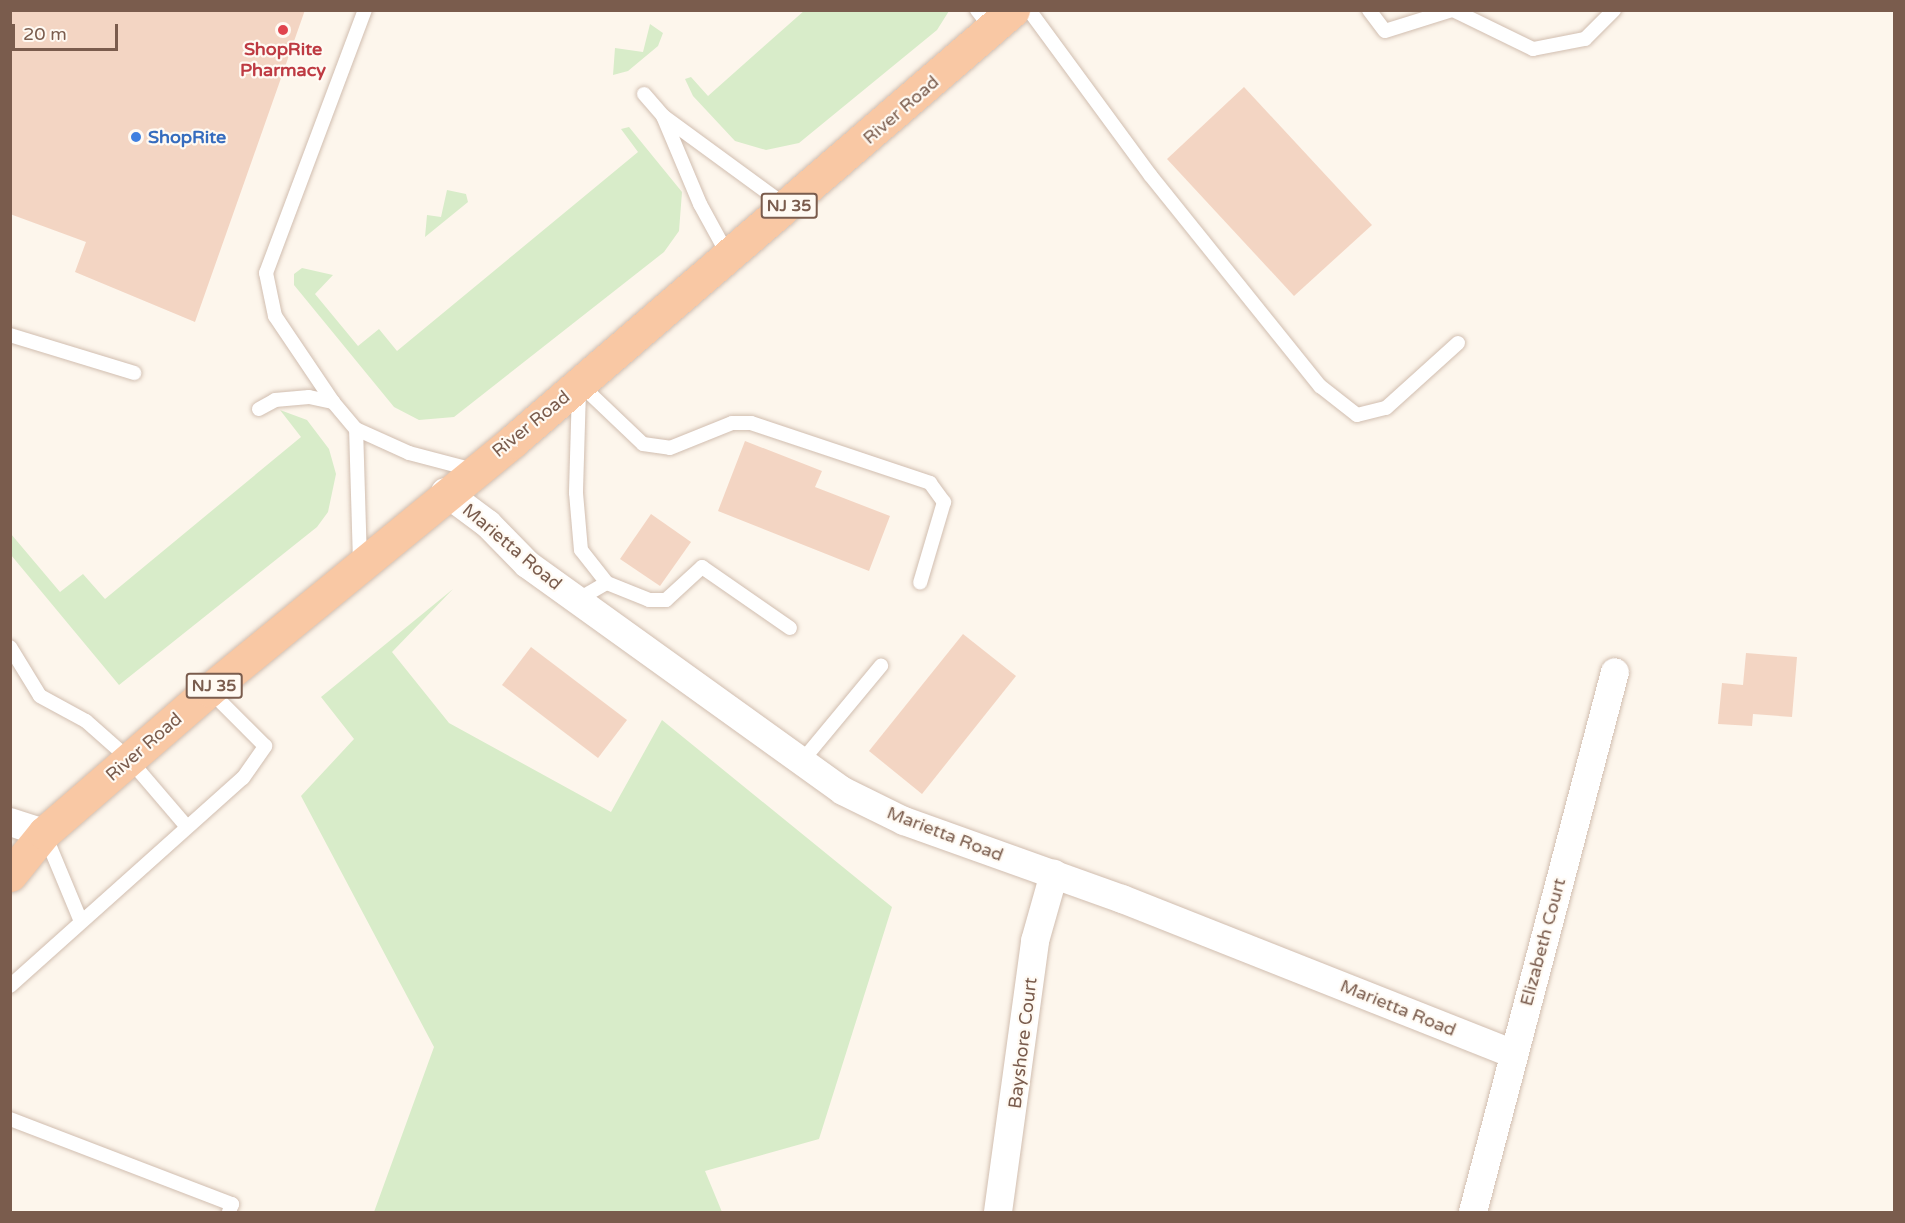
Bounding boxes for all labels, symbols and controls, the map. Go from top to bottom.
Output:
scale bar [15,12,122,50]
text: 20 m [23,23,67,45]
marker: ShopRite Pharmacy [276,23,290,37]
place label: ShopRite Pharmacy [240,39,326,82]
street label: River Road [859,71,943,149]
place label: ShopRite [148,126,226,148]
marker: ShopRite [129,130,143,144]
road number: NJ 35 [760,193,818,219]
street label: River Road [488,386,574,462]
street label: Marietta Road [458,499,566,595]
road number: NJ 35 [186,673,242,699]
street label: River Road [102,708,186,786]
street label: Marietta Road [884,802,1006,866]
street label: Elizabeth Court [1516,876,1570,1008]
street label: Marietta Road [1337,975,1459,1041]
street label: Bayshore Court [1004,976,1042,1110]

